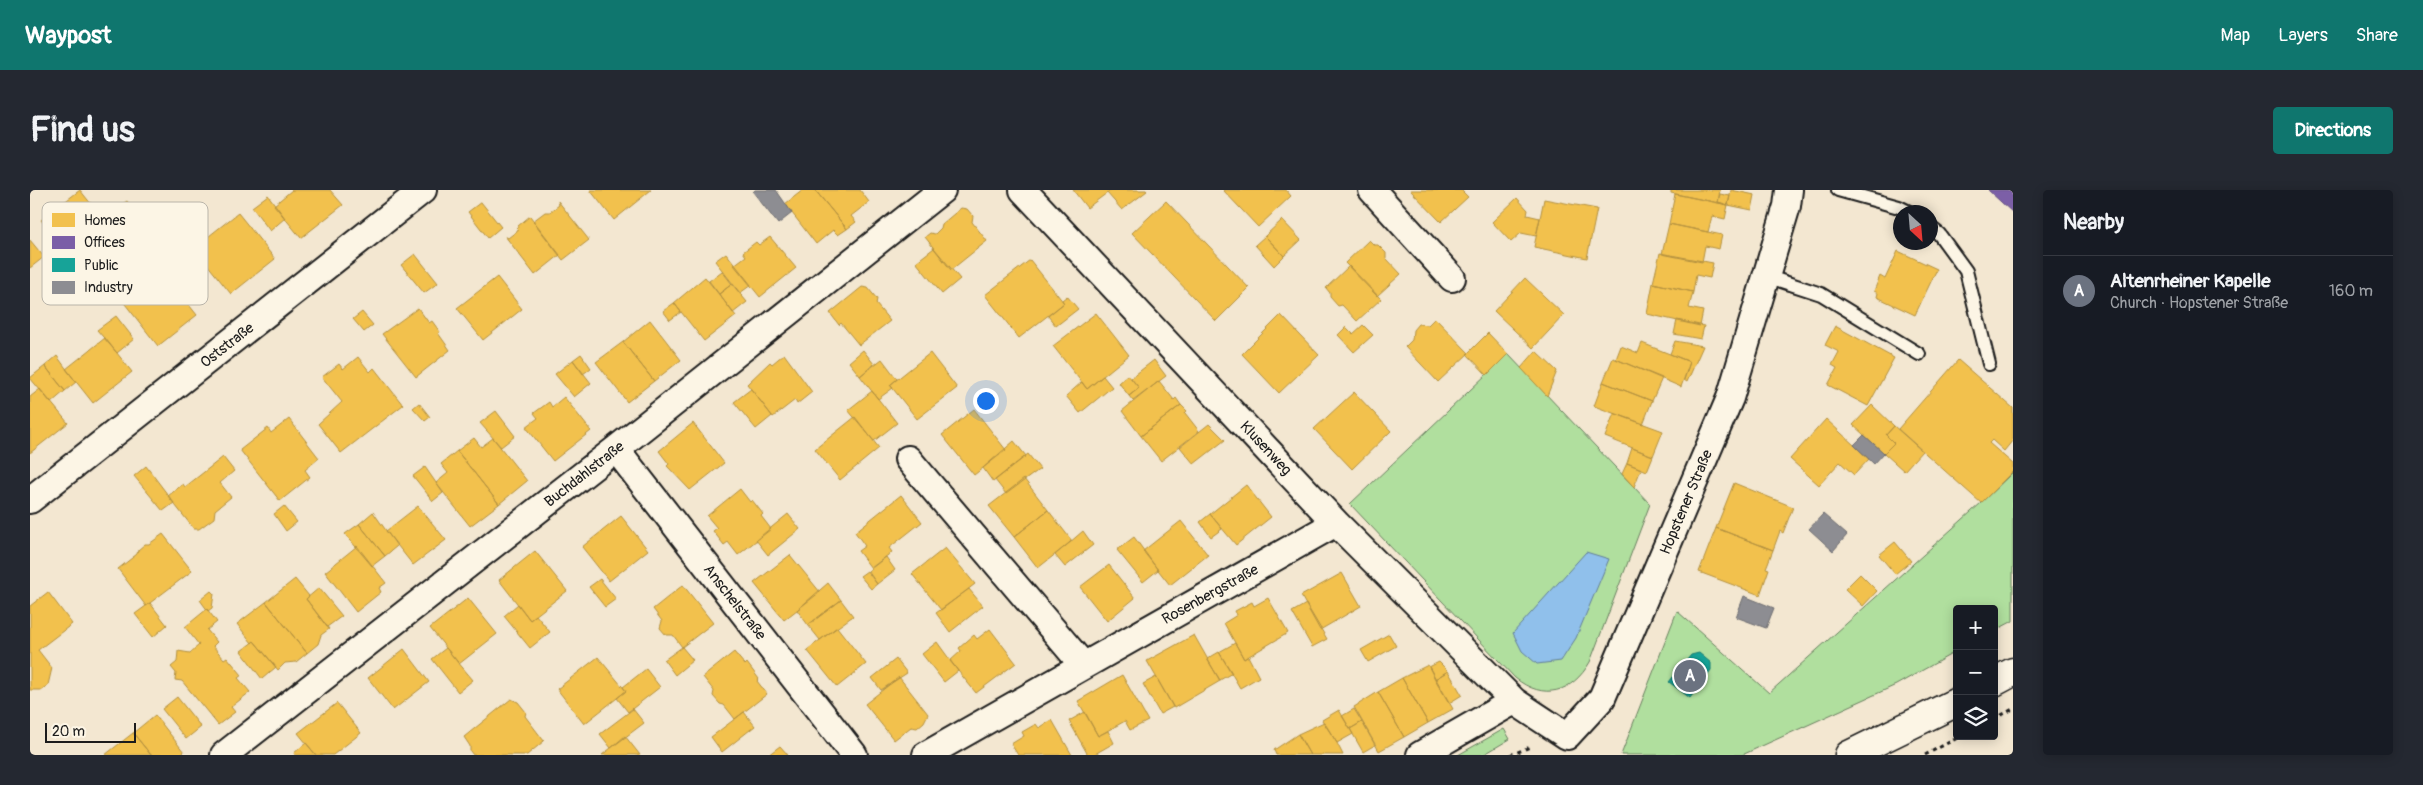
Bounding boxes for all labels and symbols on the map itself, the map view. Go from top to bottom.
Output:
legend [42,202,208,305]
north arrow [1893,205,1938,250]
text: Homes [84,212,126,229]
text: Offices [84,234,126,251]
text: Public [84,257,119,274]
text: Industry [84,279,133,296]
street label: Oststraße [197,318,258,372]
your location [973,388,999,414]
street label: Klusenweg [1236,417,1296,480]
street label: Buchdahlstraße [541,437,629,512]
street label: Hopstener Straße [1656,446,1717,557]
street label: Rosenbergstraße [1159,560,1262,629]
street label: Anschelstraße [699,561,770,644]
pin: A [1674,657,1706,695]
scale bar [45,720,136,743]

